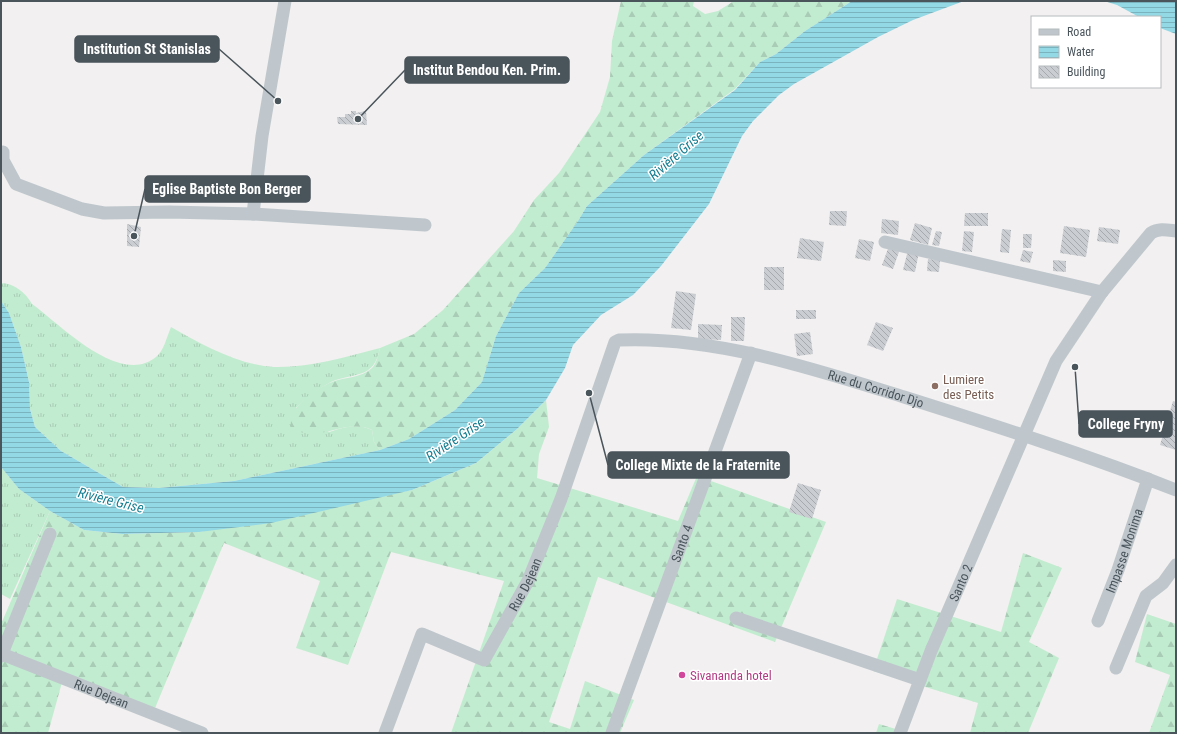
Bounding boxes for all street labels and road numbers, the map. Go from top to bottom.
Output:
street label: Rue du Corridor Djo [826,367,926,410]
street label: Impasse Monima [1102,507,1145,595]
street label: Santo 4 [668,522,695,564]
street label: Rue Dejean [505,556,544,613]
street label: Santo 2 [946,562,975,604]
street label: Rue Dejean [72,676,131,711]

